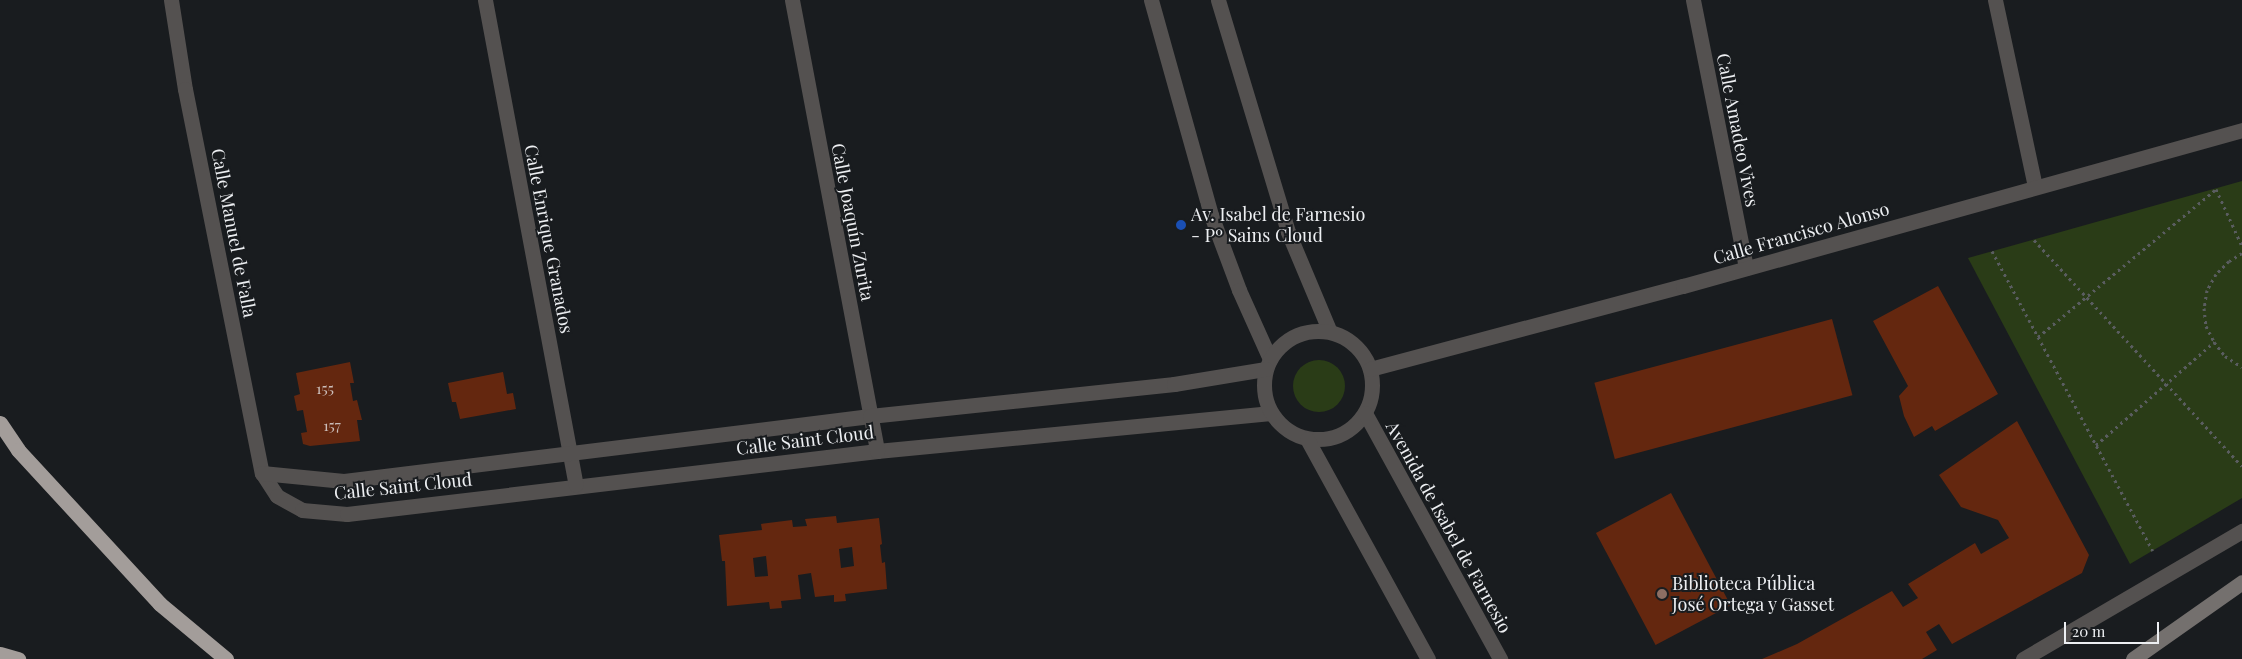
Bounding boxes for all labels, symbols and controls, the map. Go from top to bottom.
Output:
street label: Calle Amadeo Vives [1712,51,1764,209]
street label: Calle Joaquín Zurita [827,141,879,303]
street label: Calle Enrique Granados [520,143,578,335]
street label: Calle Manuel de Falla [207,147,261,319]
street label: Calle Francisco Alonso [1710,197,1892,269]
place label: Av. Isabel de Farnesio - Pº Sains Cloud [1191,204,1365,246]
marker: Av. Isabel de Farnesio - Pº Sains Cloud [1175,219,1187,231]
house number: 155 [316,380,334,398]
house number: 157 [323,417,341,435]
street label: Avenida de Isabel de Farnesio [1382,417,1516,637]
street label: Calle Saint Cloud [735,421,875,459]
street label: Calle Saint Cloud [333,468,473,504]
place label: Biblioteca Pública José Ortega y Gasset [1672,573,1835,616]
marker: Biblioteca Pública José Ortega y Gasset [1656,588,1668,600]
scale bar [2067,612,2162,644]
text: 20 m [2072,621,2105,641]

